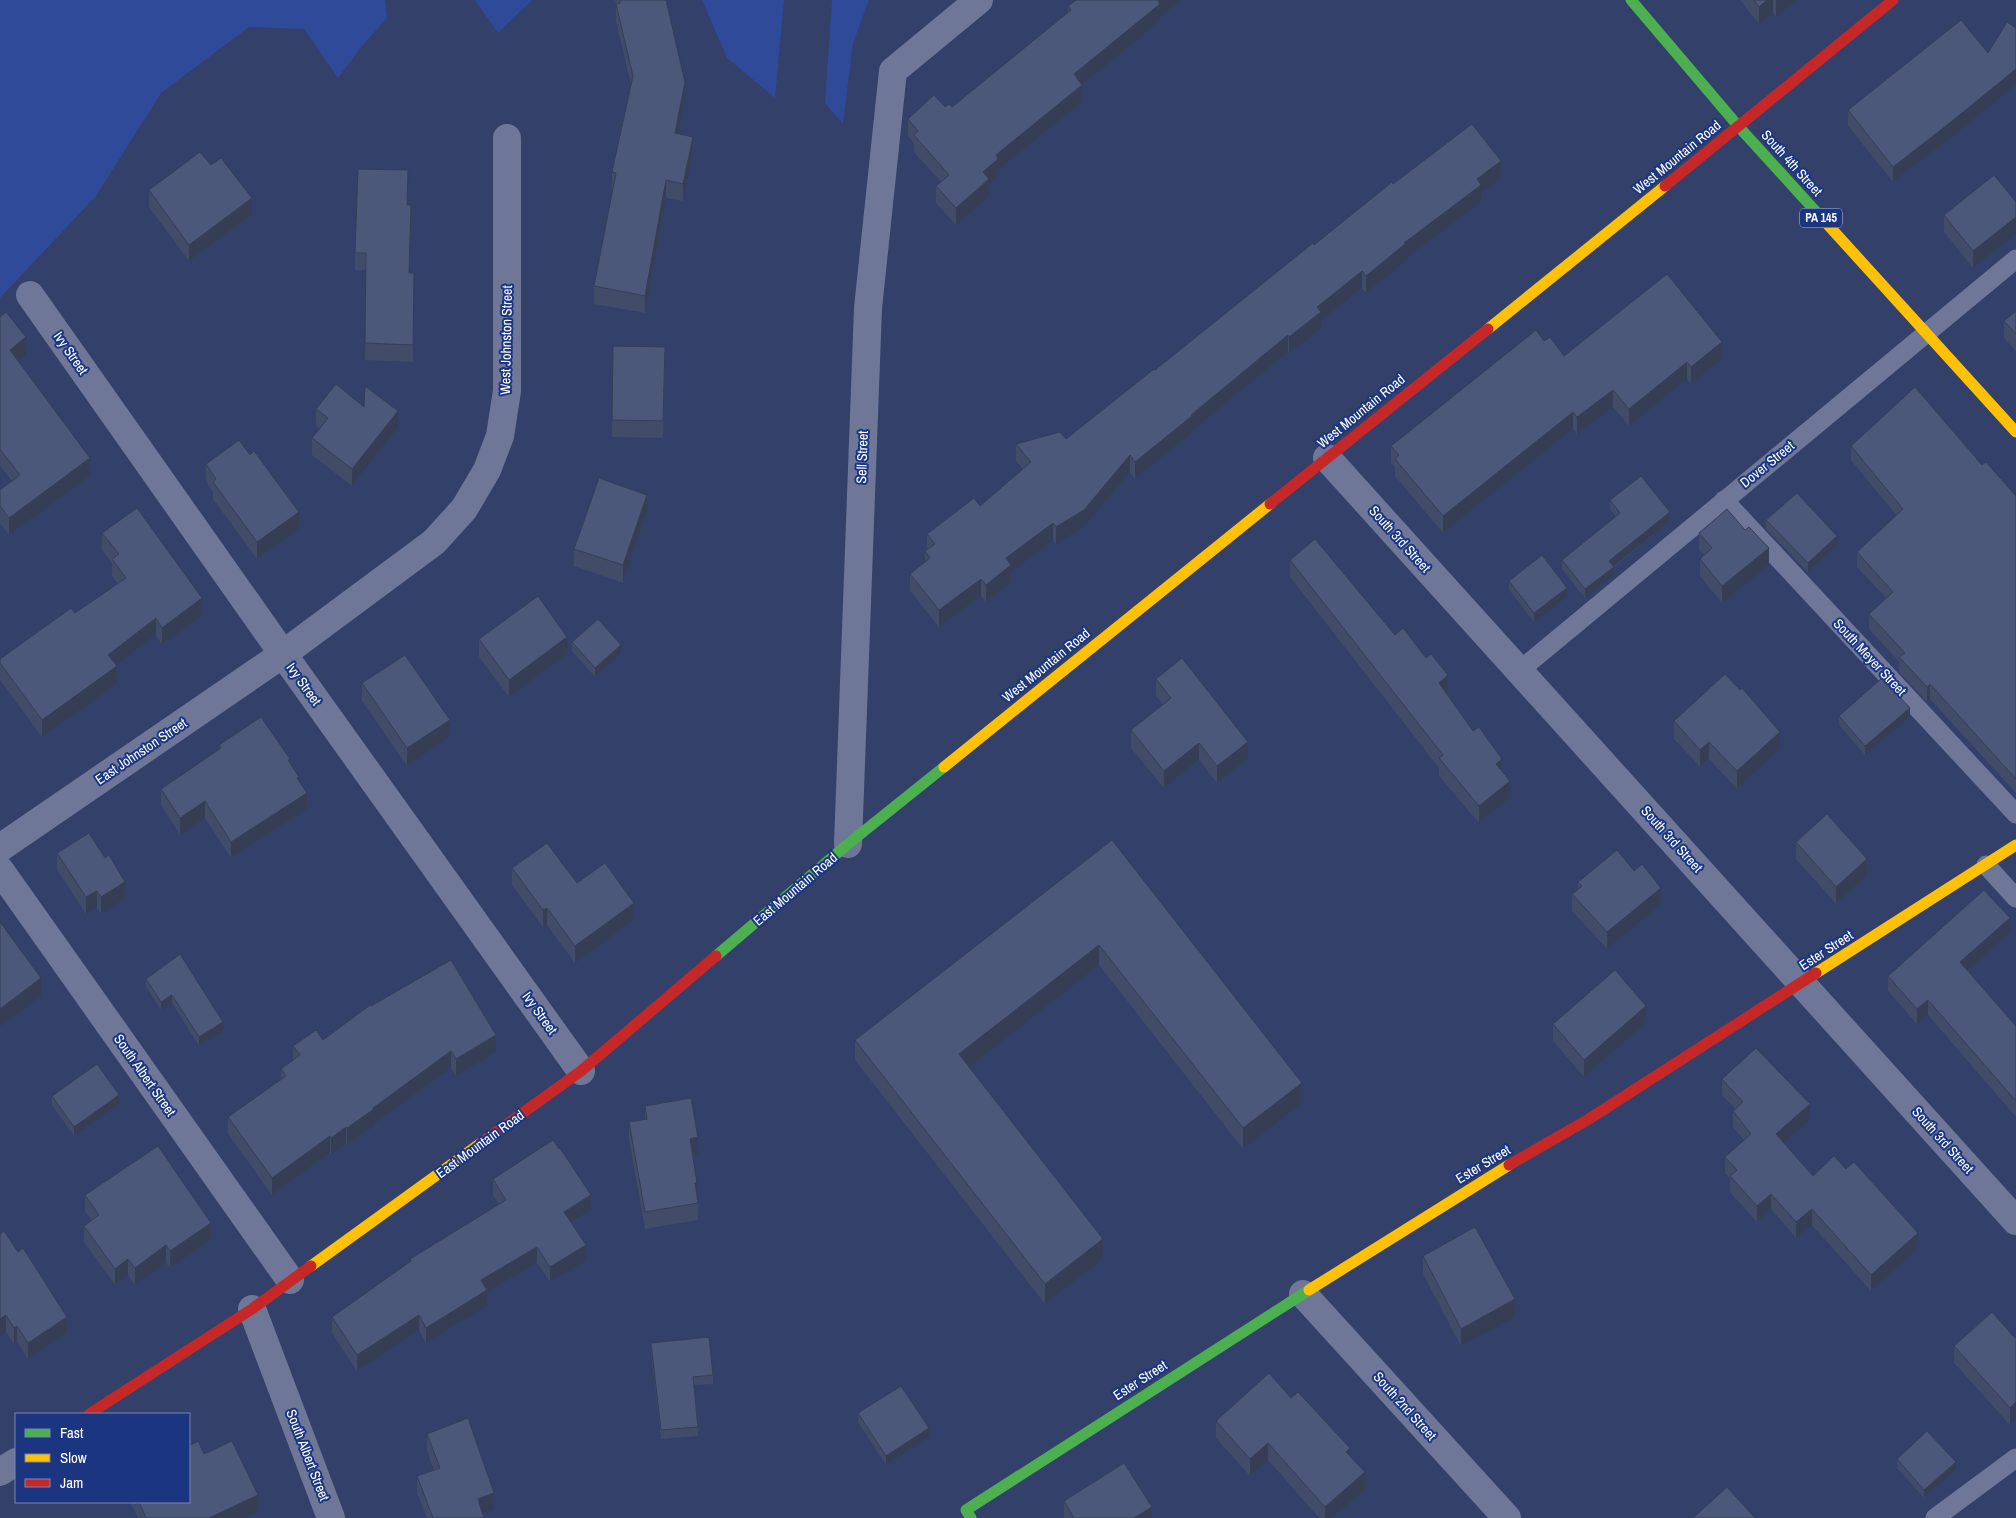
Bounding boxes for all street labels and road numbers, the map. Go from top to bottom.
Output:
street label: West Mountain Road [1630,116,1724,198]
street label: South 4th Street [1758,126,1826,200]
road number: PA 145 [1800,208,1842,228]
street label: West Johnston Street [496,285,516,395]
street label: Ivy Street [50,328,92,378]
street label: West Mountain Road [1314,370,1408,452]
street label: Sell Street [852,430,872,484]
street label: Dover Street [1736,437,1798,491]
street label: South 3rd Street [1365,502,1435,576]
street label: South Meyer Street [1830,615,1910,699]
street label: West Mountain Road [999,624,1093,706]
street label: Ivy Street [282,659,326,709]
street label: East Johnston Street [92,714,190,788]
street label: South 3rd Street [1637,802,1707,876]
street label: East Mountain Road [749,848,841,930]
street label: Ester Street [1796,926,1856,974]
street label: Ivy Street [518,988,562,1038]
street label: South Albert Street [110,1030,180,1120]
street label: South 3rd Street [1908,1103,1978,1177]
street label: East Mountain Road [432,1106,528,1182]
street label: Ester Street [1452,1141,1514,1187]
street label: Ester Street [1110,1356,1170,1404]
street label: South 2nd Street [1369,1368,1441,1444]
street label: South Albert Street [282,1407,334,1503]

